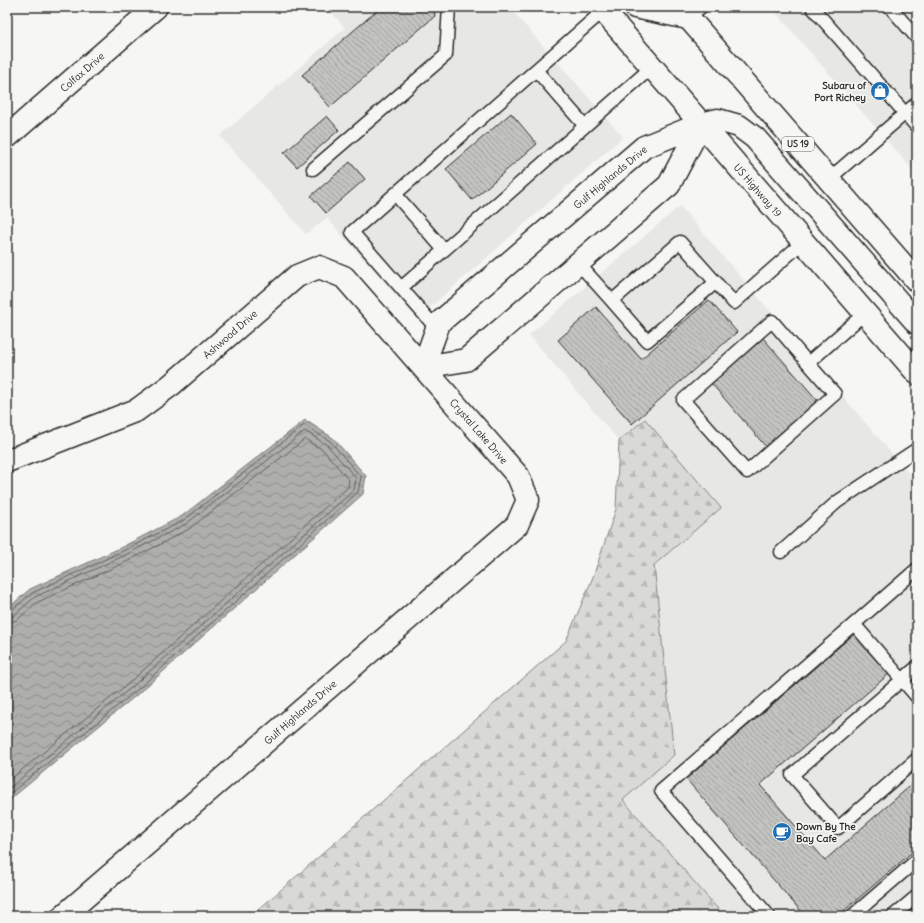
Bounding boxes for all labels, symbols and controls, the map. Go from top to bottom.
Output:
street label: Colfax Drive [58,50,107,95]
place label: Subaru of Port Richey [814,79,867,104]
shop icon: Subaru of Port Richey [869,80,891,102]
road number: US 19 [782,137,814,151]
street label: Gulf Highlands Drive [571,143,650,212]
street label: US Highway 19 [731,161,785,220]
street label: Ashwood Drive [201,307,260,361]
street label: Crystal Lake Drive [447,396,510,467]
street label: Gulf Highlands Drive [261,677,339,747]
place label: Down By The Bay Cafe [796,820,856,845]
cafe icon: Down By The Bay Cafe [771,821,793,843]

